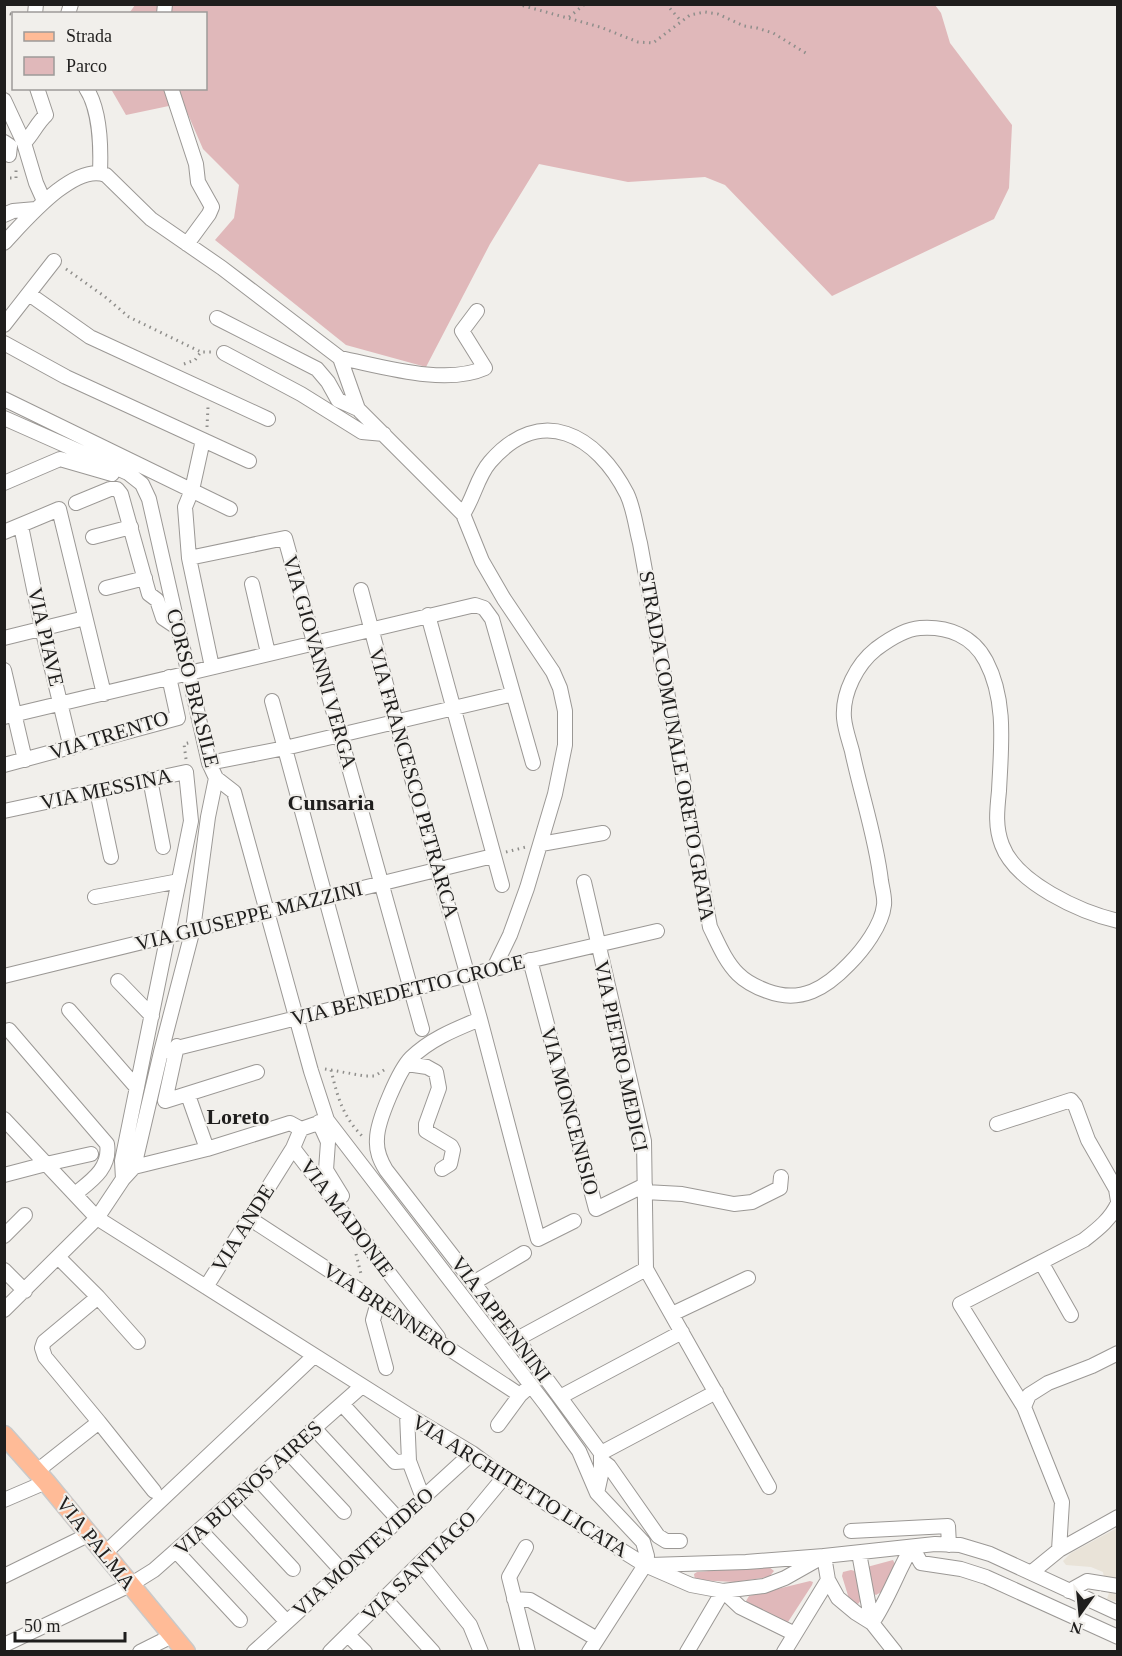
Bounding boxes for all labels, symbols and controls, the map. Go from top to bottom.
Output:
legend [12,12,207,90]
text: Strada [66,26,112,46]
text: Parco [66,56,107,76]
street label: VIA GIOVANNI VERGA [278,553,362,772]
street label: STRADA COMUNALE ORETO GRATA [634,569,720,924]
street label: VIA PIAVE [23,585,69,689]
street label: CORSO BRASILE [162,606,224,770]
street label: VIA FRANCESCO PETRARCA [364,645,464,922]
street label: VIA TRENTO [46,705,172,765]
street label: VIA MESSINA [38,763,175,815]
district label: Cunsaria [288,790,374,815]
street label: VIA GIUSEPPE MAZZINI [133,876,365,956]
street label: VIA BENEDETTO CROCE [289,949,527,1031]
street label: VIA PIETRO MEDICI [589,958,653,1154]
street label: VIA MONCENISIO [536,1024,604,1198]
district label: Loreto [206,1104,270,1129]
street label: VIA MADONIE [295,1155,399,1281]
street label: VIA ANDE [207,1180,279,1276]
street label: VIA APPENNINI [446,1251,556,1387]
street label: VIA BRENNERO [319,1258,461,1362]
street label: VIA ARCHITETTO LICATA [408,1410,633,1563]
street label: VIA BUENOS AIRES [169,1415,327,1561]
street label: VIA MONTEVIDEO [288,1482,438,1622]
street label: VIA PALMA [51,1492,141,1595]
street label: VIA SANTIAGO [357,1506,481,1626]
north arrow [1050,1584,1110,1644]
scale bar [15,1605,124,1643]
text: 50 m [24,1616,61,1636]
text: N [1068,1618,1084,1638]

